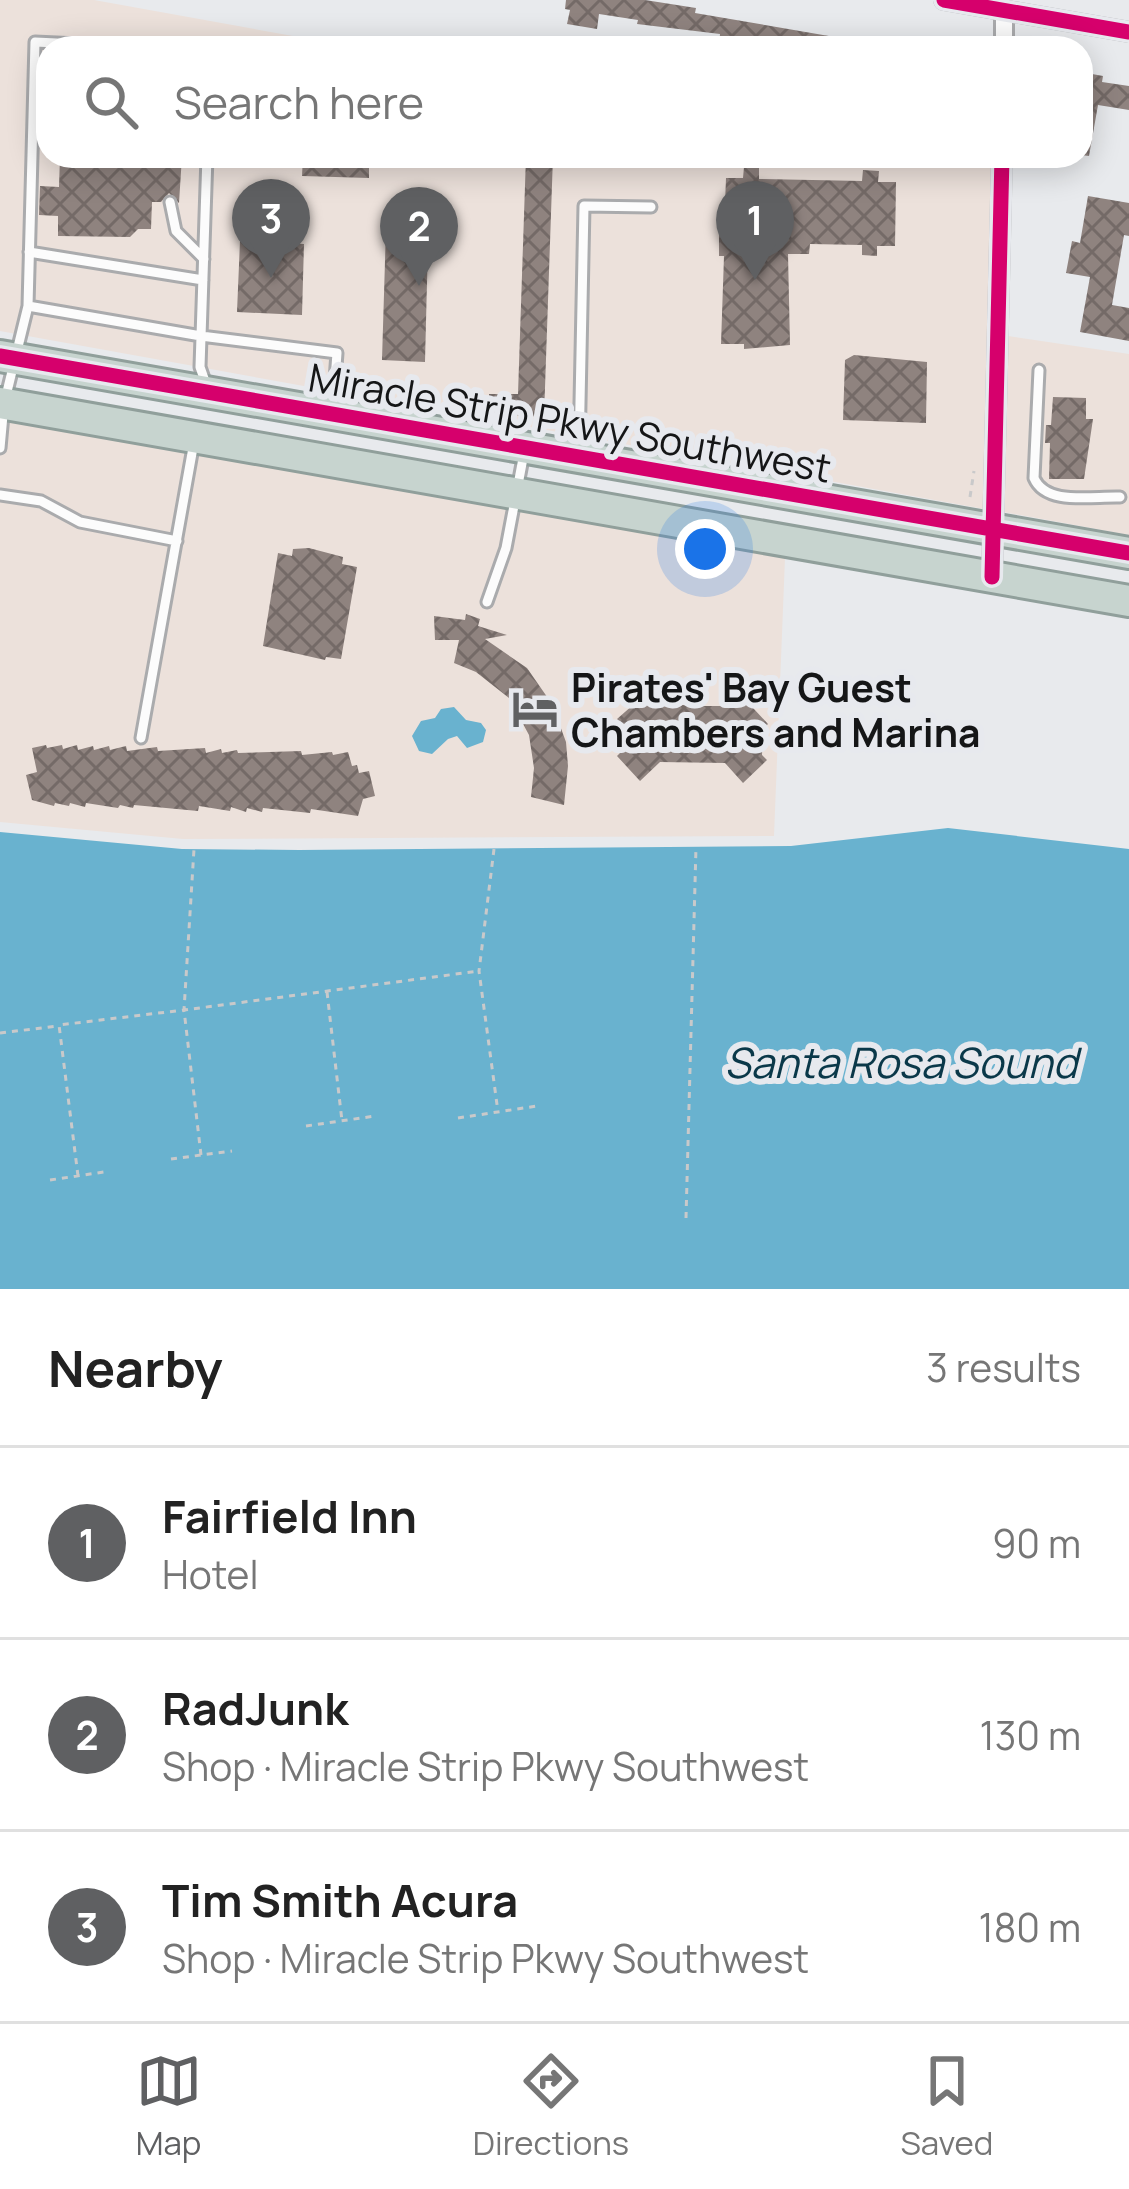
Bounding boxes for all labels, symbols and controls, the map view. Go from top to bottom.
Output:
search box [36,36,1093,168]
icon: search [78,69,144,135]
text: Search here [174,71,424,133]
pin: 3 [232,179,310,278]
pin: 1 [716,181,794,280]
pin: 2 [380,187,458,286]
street label: Miracle Strip Pkwy Southwest [305,349,835,495]
your location [675,519,735,579]
place label: Pirates' Bay Guest Chambers and Marina [571,660,981,759]
hotel icon: Pirates' Bay Guest Chambers and Marina [510,684,560,734]
water label: Santa Rosa Sound [725,1033,1083,1091]
text: Nearby [48,1333,223,1402]
text: 3 results [926,1340,1081,1394]
text: Fairfield Inn [162,1485,417,1547]
text: 1 [78,1516,96,1570]
text: 90 m [992,1516,1081,1570]
text: Hotel [162,1547,259,1601]
text: RadJunk [162,1677,348,1739]
text: 2 [75,1708,99,1762]
text: 130 m [980,1708,1081,1762]
text: Shop · Miracle Strip Pkwy Southwest [162,1739,809,1793]
text: Tim Smith Acura [162,1869,518,1931]
text: 3 [76,1900,98,1954]
text: 180 m [978,1900,1081,1954]
text: Shop · Miracle Strip Pkwy Southwest [162,1931,809,1985]
tab: Map [136,2048,202,2165]
tab: Directions [473,2048,629,2165]
tab: Saved [900,2048,993,2165]

